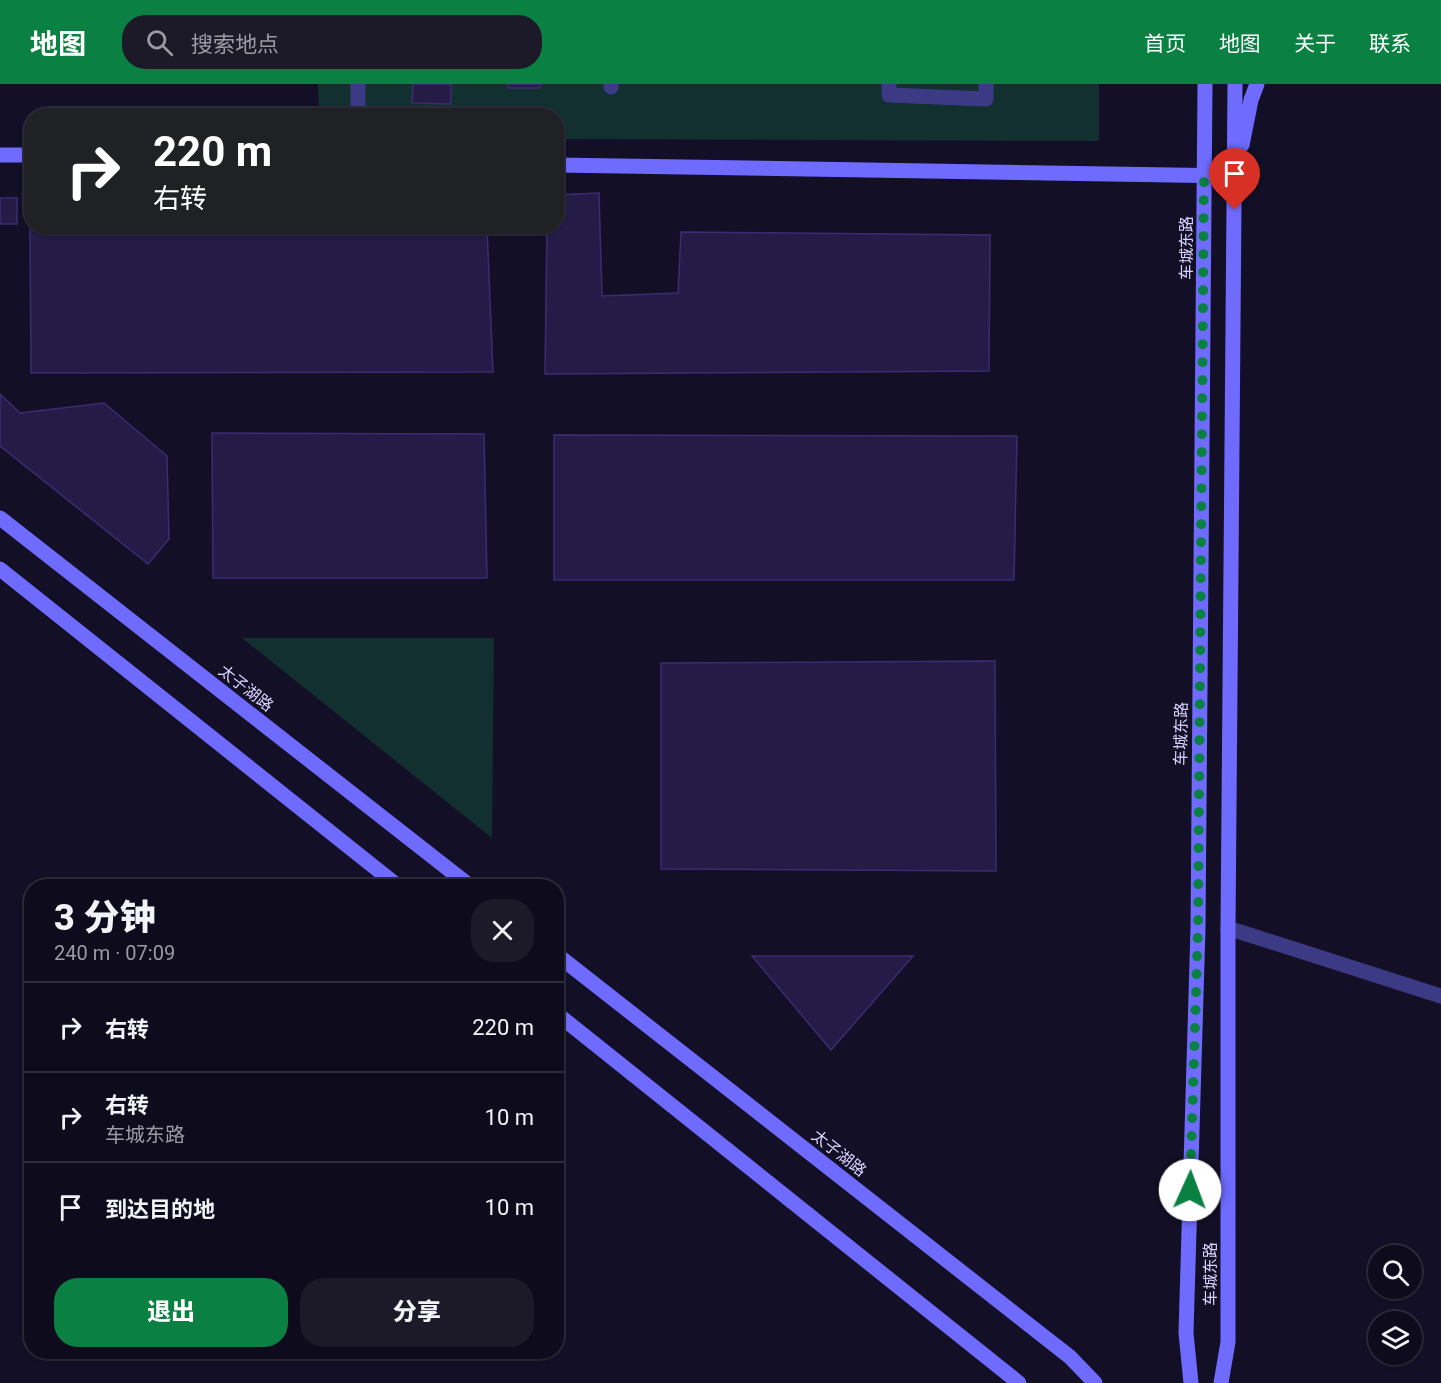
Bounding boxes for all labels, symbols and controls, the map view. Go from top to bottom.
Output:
search box [122,15,542,69]
icon: search [143,26,176,59]
text: 地图 [30,28,86,61]
text: 搜索地点 [191,32,279,57]
text: 首页 [1144,32,1186,56]
text: 地图 [1219,32,1261,56]
text: 关于 [1294,32,1336,56]
text: 联系 [1369,32,1411,56]
text: 220 m [153,127,272,176]
icon: right [54,132,132,210]
pin [1209,148,1260,210]
icon: arrive [1218,157,1251,190]
text: 右转 [153,183,207,215]
street label: 车城东路 [1177,216,1196,280]
street label: 太子湖路 [215,661,277,715]
street label: 车城东路 [1171,702,1191,766]
text: 3 分钟 [54,897,156,939]
button: close [471,899,534,962]
text: 240 m · 07:09 [54,941,175,965]
icon: right [54,1011,87,1044]
text: 220 m [472,1015,534,1040]
text: 右转 [105,1017,149,1042]
text: 右转 [105,1093,149,1118]
icon: right [54,1101,87,1134]
text: 10 m [485,1105,534,1130]
text: 车城东路 [105,1123,185,1147]
street label: 太子湖路 [808,1126,870,1180]
position arrow [1158,1158,1222,1222]
icon: arrive [54,1191,87,1224]
text: 10 m [485,1195,534,1220]
text: 到达目的地 [105,1197,215,1222]
street label: 车城东路 [1201,1242,1220,1306]
map controls [1368,1245,1422,1365]
button: search [1368,1245,1422,1299]
button: 退出 [54,1278,288,1347]
button: 分享 [300,1278,534,1347]
button: layers [1368,1311,1422,1365]

